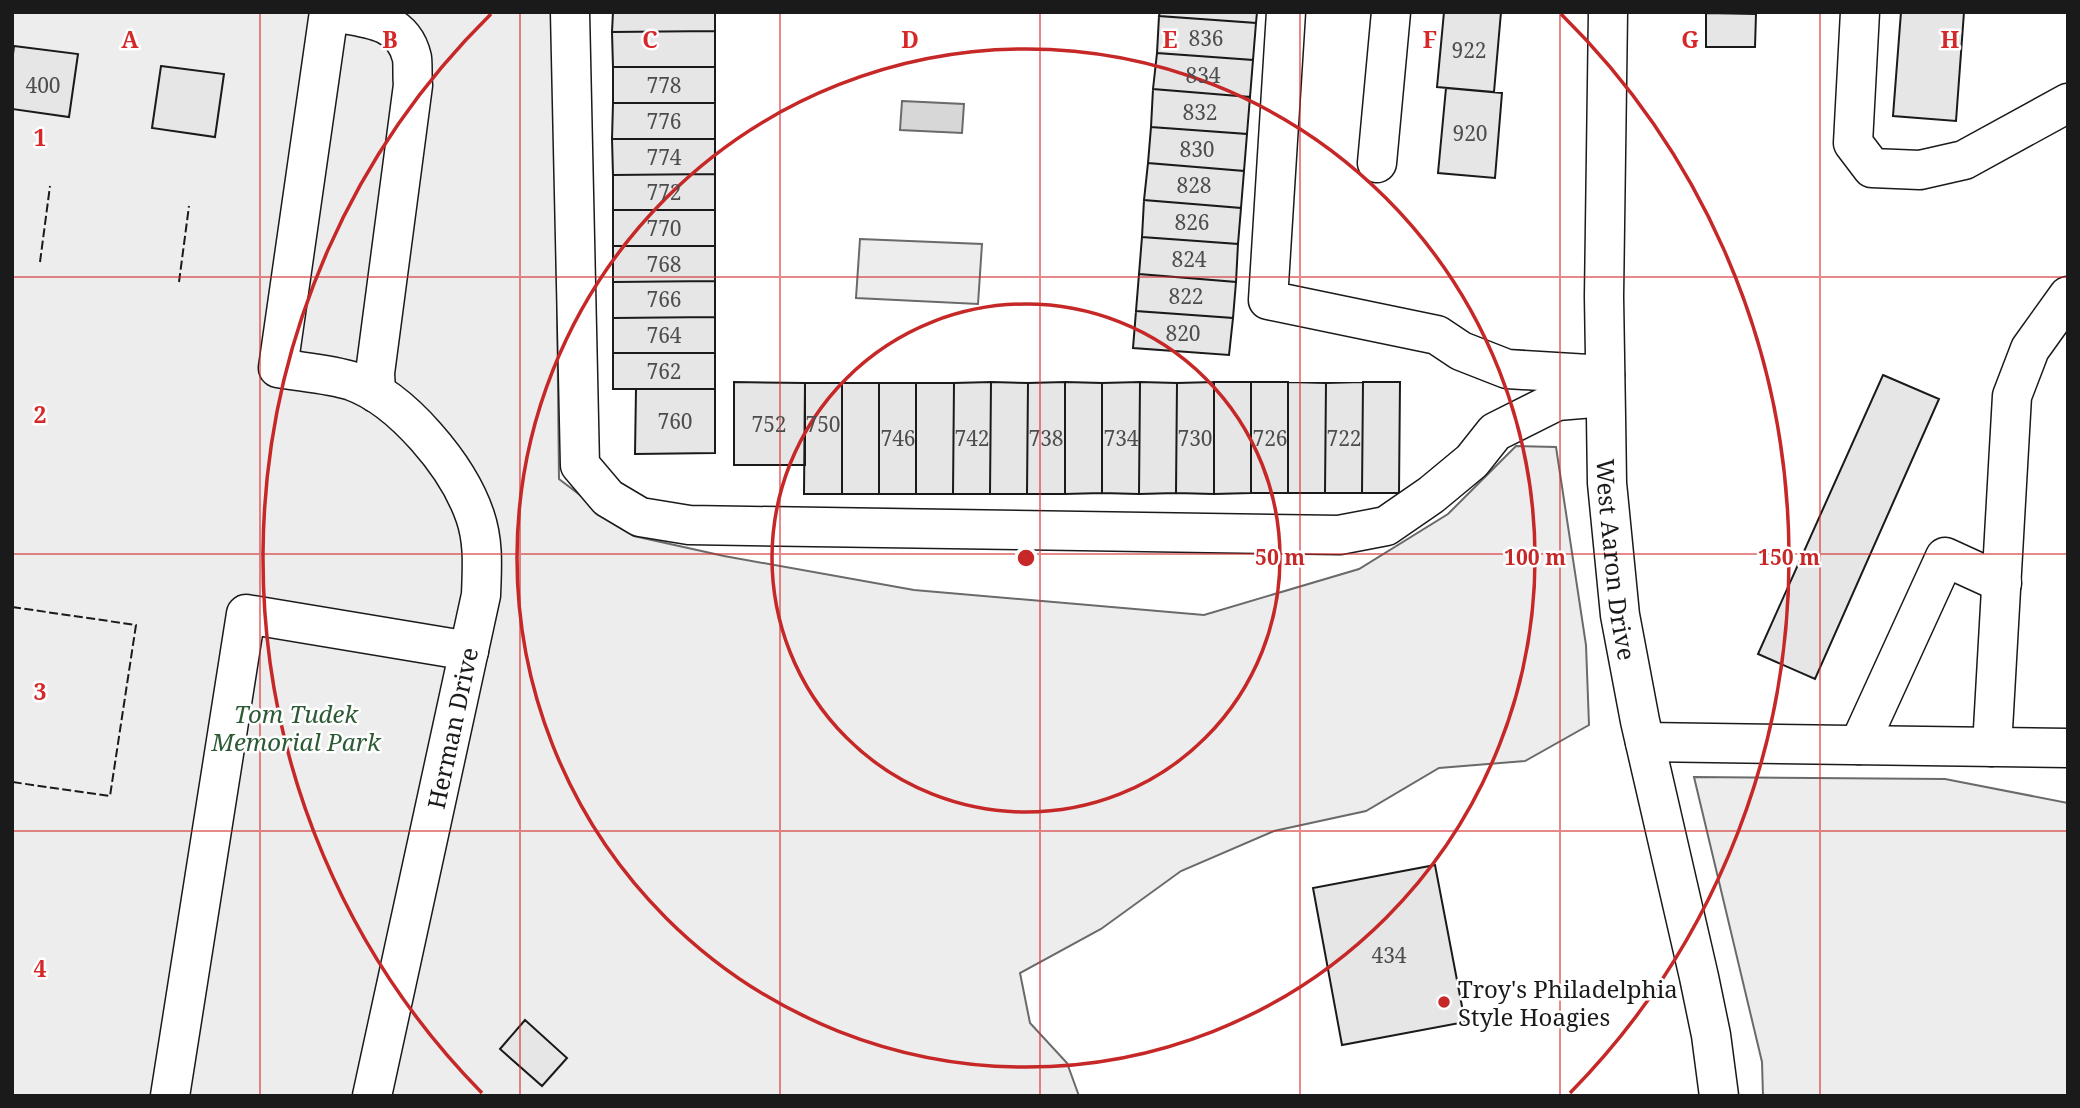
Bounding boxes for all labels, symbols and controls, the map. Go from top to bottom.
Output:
text: A [121,23,139,55]
text: B [382,23,398,55]
text: C [642,23,658,55]
text: D [901,23,919,55]
text: E [1162,23,1178,55]
text: F [1423,23,1437,55]
text: G [1681,23,1699,55]
text: H [1941,23,1960,55]
house number: 836 [1188,24,1224,52]
house number: 922 [1451,36,1487,64]
house number: 834 [1185,61,1221,89]
house number: 400 [25,71,61,99]
house number: 778 [646,71,682,99]
house number: 832 [1182,98,1218,126]
house number: 776 [646,107,682,135]
house number: 920 [1452,119,1488,147]
text: 1 [34,121,47,153]
house number: 830 [1179,135,1215,163]
house number: 774 [646,143,682,171]
house number: 828 [1176,171,1212,199]
house number: 772 [646,178,682,206]
house number: 826 [1174,208,1210,236]
house number: 770 [646,214,682,242]
house number: 824 [1171,245,1207,273]
house number: 768 [646,250,682,278]
house number: 822 [1168,282,1204,310]
house number: 766 [646,285,682,313]
house number: 820 [1165,319,1201,347]
house number: 764 [646,321,682,349]
house number: 762 [646,357,682,385]
text: 2 [34,398,47,430]
house number: 760 [657,407,693,435]
house number: 752 [751,410,787,438]
house number: 750 [805,410,841,438]
house number: 746 [880,424,916,452]
house number: 742 [954,424,990,452]
house number: 738 [1028,424,1064,452]
house number: 734 [1103,424,1139,452]
house number: 730 [1177,424,1213,452]
house number: 726 [1252,424,1288,452]
house number: 722 [1326,424,1362,452]
street label: West Aaron Drive [1590,458,1645,663]
text: 50 m [1255,543,1305,571]
text: 100 m [1504,543,1566,571]
text: 150 m [1758,543,1820,571]
centre of rings [1014,546,1038,570]
street label: Herman Drive [419,644,485,812]
text: 3 [34,675,47,707]
park label: Tom Tudek Memorial Park [210,697,382,758]
house number: 434 [1371,941,1407,969]
text: 4 [34,952,47,984]
place label: Troy's Philadelphia Style Hoagies [1458,972,1678,1033]
marker: Troy's Philadelphia Style Hoagies [1436,994,1452,1010]

